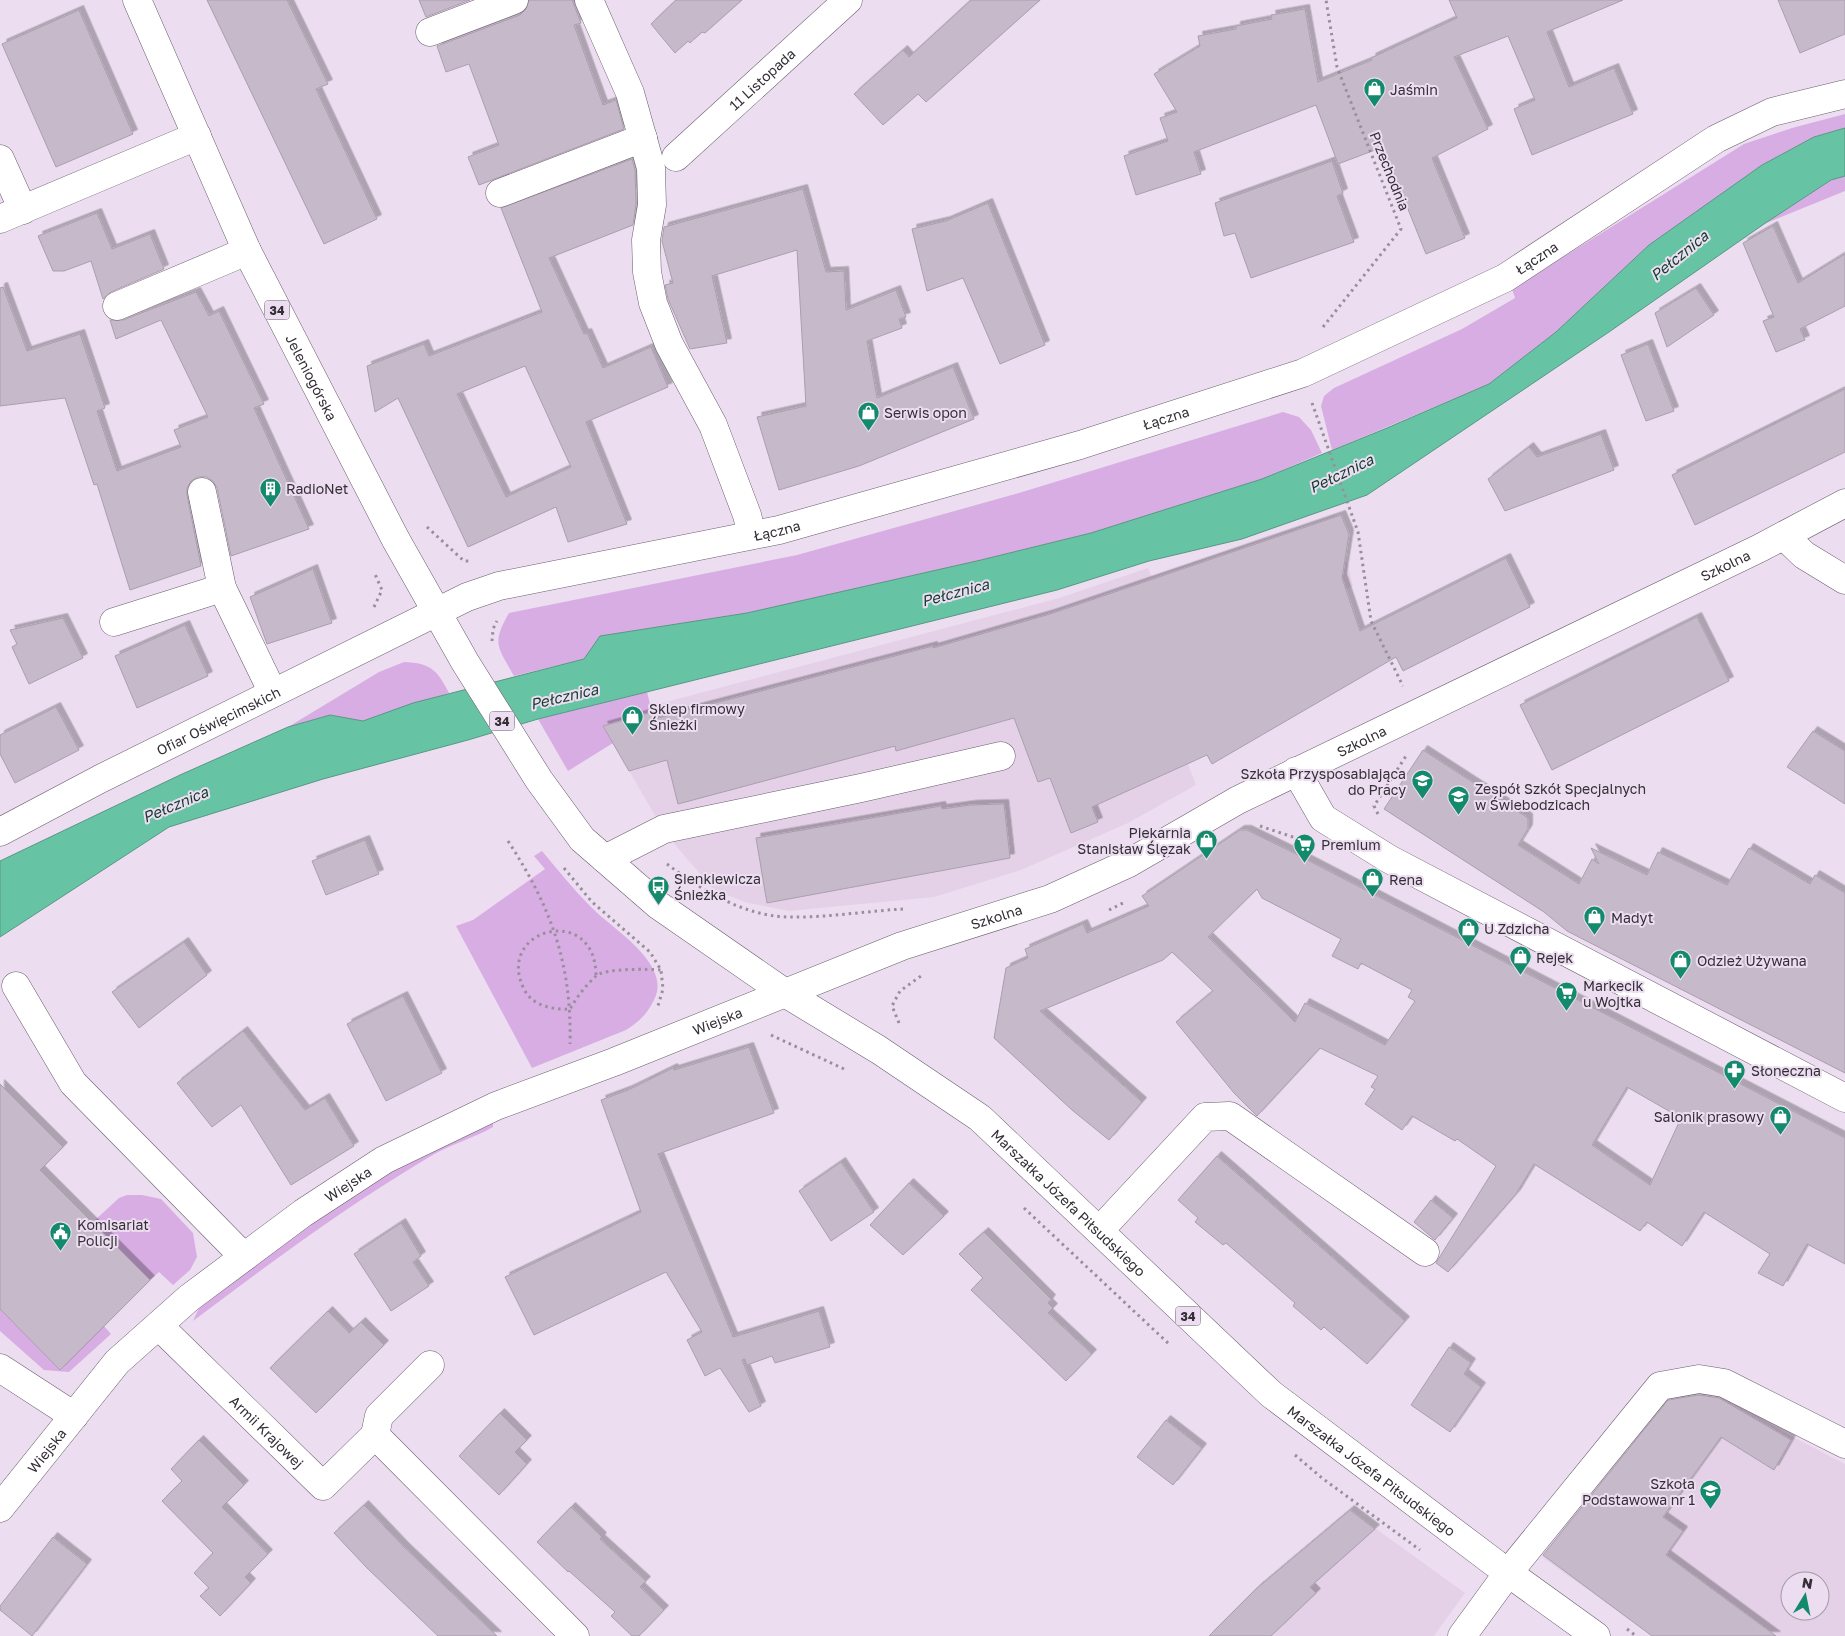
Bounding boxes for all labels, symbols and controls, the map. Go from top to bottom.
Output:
street label: 11 Listopada [725,44,798,113]
shop icon: Jaśmin [1362,77,1386,108]
place label: Jaśmin [1390,81,1438,98]
street label: Przechodnia [1366,129,1414,213]
water label: Pełcznica [1646,226,1712,284]
street label: Łączna [1512,237,1561,278]
road number: 34 [264,300,290,320]
street label: Jeleniogórska [283,331,341,423]
shop icon: Serwis opon [856,400,880,431]
street label: Łączna [1140,402,1191,433]
place label: Serwis opon [884,404,967,421]
water label: Pełcznica [1306,450,1377,496]
building icon: RadioNet [258,476,282,507]
place label: RadioNet [286,480,348,497]
street label: Łączna [752,516,802,543]
street label: Szkolna [1697,546,1753,584]
water label: Pełcznica [919,574,991,610]
water label: Pełcznica [528,679,600,713]
street label: Ofiar Oświęcimskich [153,683,283,758]
place label: Sklep firmowy Śnieżki [649,700,745,733]
shop icon: Sklep firmowy Śnieżki [621,704,645,735]
road number: 34 [490,711,514,730]
street label: Szkolna [1334,721,1389,760]
place label: Szkoła Przysposabiająca do Pracy [1241,765,1406,798]
school or university icon: Szkoła Przysposabiająca do Pracy [1410,769,1434,800]
place label: Zespół Szkół Specjalnych w Świebodzicach [1475,780,1646,813]
water label: Pełcznica [140,782,211,826]
school or university icon: Zespół Szkół Specjalnych w Świebodzicach [1447,784,1471,815]
place label: Piekarnia Stanisław Ślęzak [1077,824,1191,857]
shop icon: Piekarnia Stanisław Ślęzak [1195,828,1219,859]
supermarket icon: Premium [1293,832,1317,863]
place label: Premium [1321,836,1381,853]
shop icon: Rena [1361,867,1385,898]
place label: Sienkiewicza Śnieżka [674,870,761,903]
place label: Rena [1389,871,1423,888]
bus stop icon: Sienkiewicza Śnieżka [646,874,670,905]
street label: Szkolna [968,900,1024,932]
shop icon: Madyt [1583,905,1607,936]
place label: Madyt [1611,909,1653,926]
shop icon: U Zdzicha [1456,916,1480,947]
place label: U Zdzicha [1484,920,1550,937]
shop icon: Rejek [1508,945,1532,976]
shop icon: Odzież Używana [1669,948,1693,979]
place label: Rejek [1536,949,1573,966]
place label: Odzież Używana [1697,952,1807,969]
place label: Markecik u Wojtka [1583,977,1644,1010]
supermarket icon: Markecik u Wojtka [1555,981,1579,1012]
street label: Wiejska [690,1003,745,1038]
pharmacy icon: Słoneczna [1723,1058,1747,1089]
place label: Słoneczna [1751,1062,1821,1079]
shop icon: Salonik prasowy [1768,1104,1792,1135]
place label: Salonik prasowy [1654,1108,1764,1125]
street label: Marszałka Józefa Piłsudskiego [988,1125,1149,1279]
street label: Wiejska [321,1162,374,1205]
place label: Komisariat Policji [77,1216,149,1249]
public building icon: Komisariat Policji [49,1220,73,1251]
road number: 34 [1176,1306,1200,1325]
street label: Armii Krajowej [227,1392,307,1471]
street label: Marszałka Józefa Piłsudskiego [1285,1401,1459,1539]
street label: Wiejska [23,1425,69,1476]
place label: Szkoła Podstawowa nr 1 [1582,1475,1695,1508]
school or university icon: Szkoła Podstawowa nr 1 [1699,1479,1723,1510]
north arrow [1780,1571,1830,1621]
text: N [1801,1573,1814,1592]

